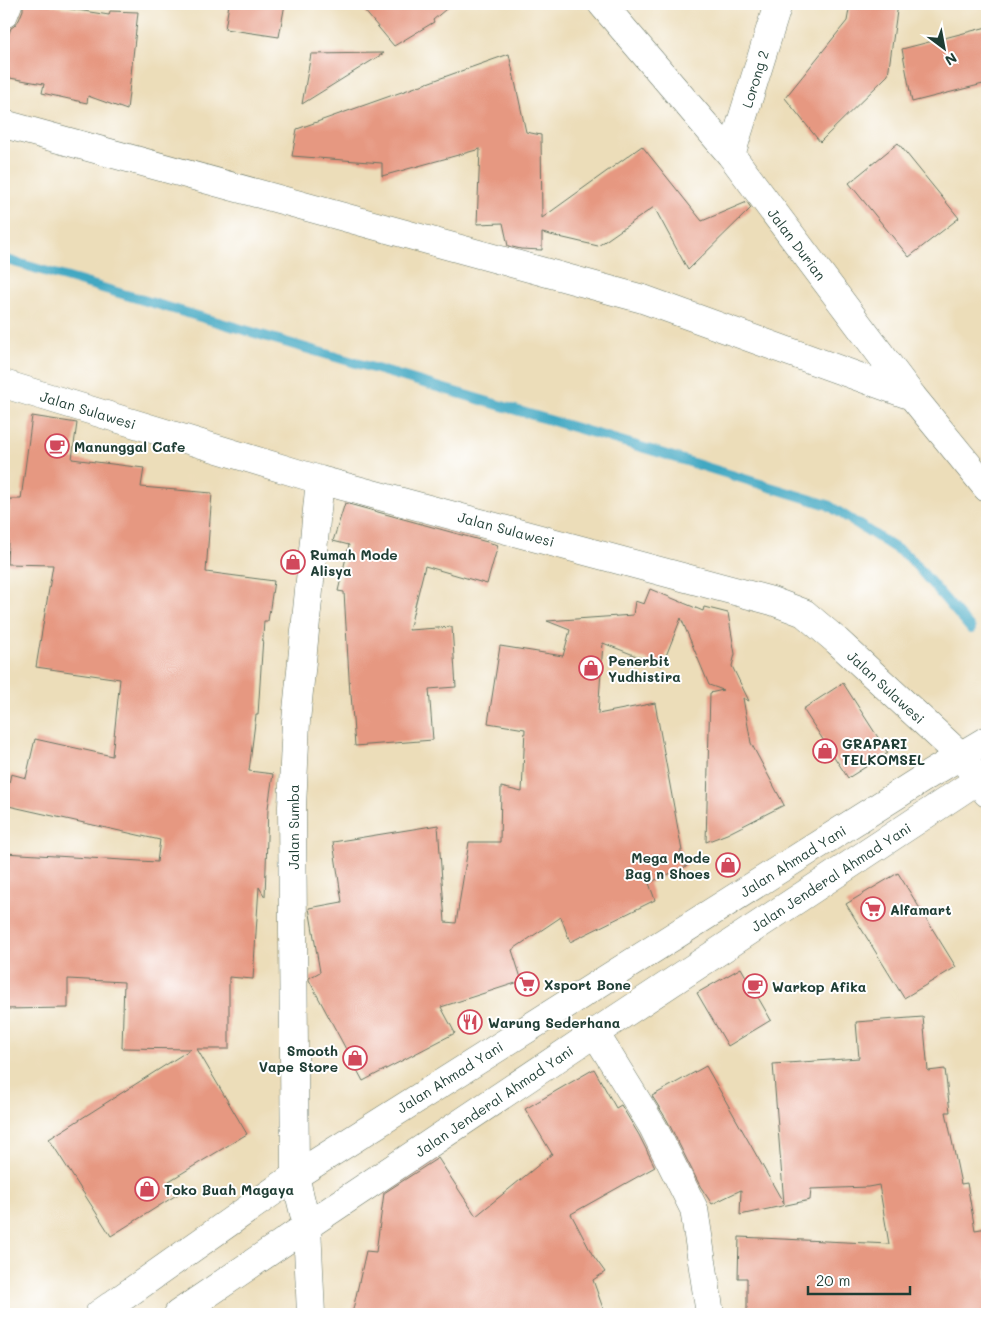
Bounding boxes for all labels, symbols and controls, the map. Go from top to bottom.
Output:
north arrow [918,22,968,72]
street label: Lorong 2 [737,48,773,110]
text: N [942,49,961,70]
street label: Jalan Durian [764,204,830,284]
street label: Jalan Sulawesi [38,386,138,434]
cafe icon: Manunggal Cafe [44,433,70,459]
place label: Manunggal Cafe [74,437,185,456]
street label: Jalan Sulawesi [456,507,556,551]
place label: Rumah Mode Alisya [310,545,398,580]
shop icon: Rumah Mode Alisya [280,549,306,575]
street label: Jalan Sulawesi [843,646,929,728]
place label: Penerbit Yudhistira [608,651,681,686]
shop icon: Penerbit Yudhistira [578,655,604,681]
place label: GRAPARI TELKOMSEL [842,734,925,769]
shop icon: GRAPARI TELKOMSEL [812,738,838,764]
street label: Jalan Sumba [284,784,303,870]
street label: Jalan Jenderal Ahmad Yani [747,818,915,936]
street label: Jalan Ahmad Yani [736,821,850,901]
place label: Mega Mode Bag n Shoes [625,848,710,883]
shop icon: Mega Mode Bag n Shoes [715,852,741,878]
supermarket icon: Alfamart [860,896,886,922]
place label: Alfamart [890,900,951,919]
supermarket icon: Xsport Bone [514,971,540,997]
cafe icon: Warkop Afika [742,973,768,999]
place label: Xsport Bone [544,975,631,994]
place label: Warkop Afika [772,977,867,996]
restaurant icon: Warung Sederhana [457,1009,483,1035]
place label: Warung Sederhana [488,1013,621,1032]
street label: Jalan Ahmad Yani [393,1037,507,1117]
place label: Smooth Vape Store [259,1041,338,1076]
street label: Jalan Jenderal Ahmad Yani [411,1041,577,1161]
shop icon: Smooth Vape Store [342,1045,368,1071]
shop icon: Toko Buah Magaya [134,1176,160,1202]
place label: Toko Buah Magaya [164,1180,295,1199]
scale bar [808,1263,911,1295]
text: 20 m [816,1270,850,1290]

